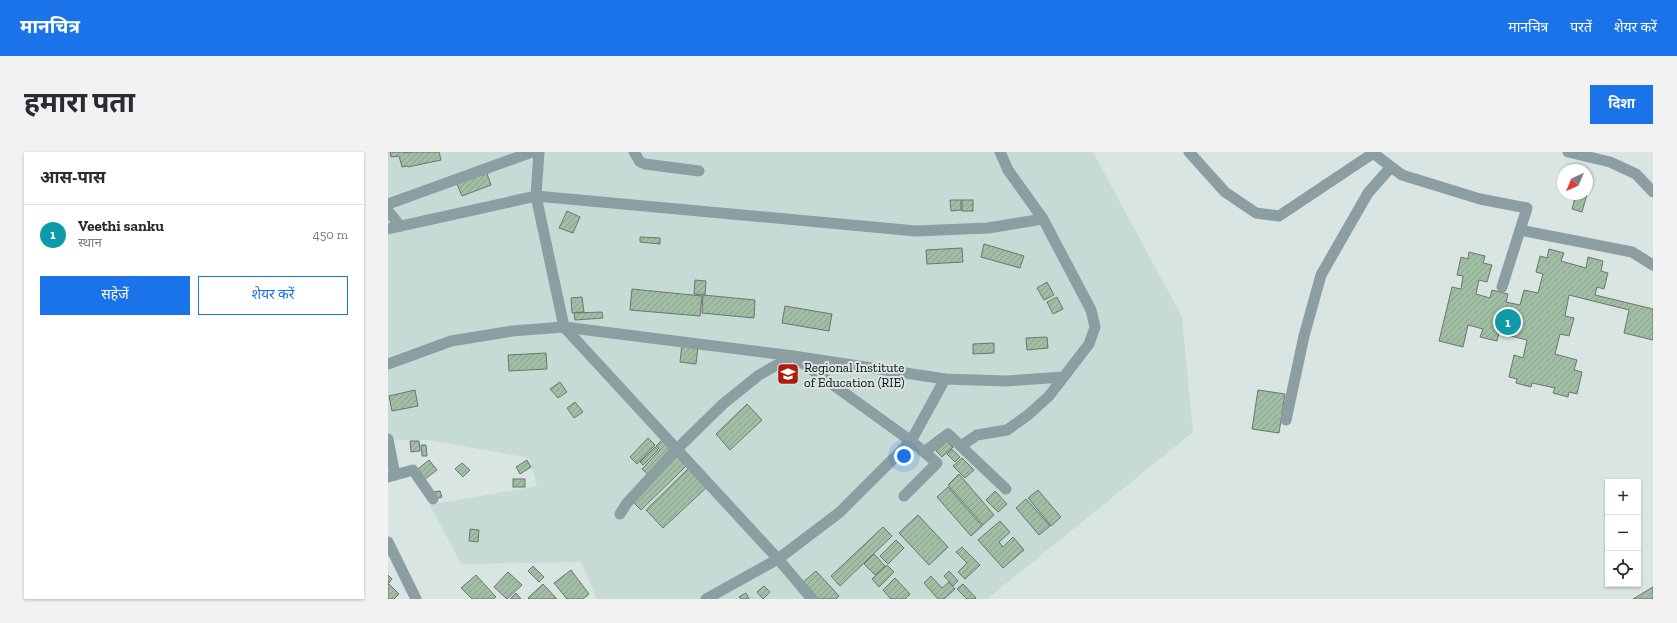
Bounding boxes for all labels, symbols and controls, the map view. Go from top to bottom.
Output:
text: मानचित्र [20,15,80,38]
text: मानचित्र [1508,19,1548,36]
text: परतें [1570,19,1592,36]
text: शेयर करें [1614,19,1657,36]
button: दिशा [1590,85,1653,124]
text: हमारा पता [24,86,135,119]
north arrow [1557,164,1593,200]
text: आस-पास [40,167,105,187]
text: Veethi sanku [78,217,164,235]
text: 1 [50,227,56,242]
text: 450 m [313,227,348,242]
text: स्थान [78,235,102,250]
button: सहेजें [40,276,190,315]
button: शेयर करें [198,276,348,315]
pin: 1 [1495,307,1521,337]
place label: Regional Institute of Education (RIE) [804,360,905,390]
school or university icon: Regional Institute of Education (RIE) [775,361,801,387]
your location [894,446,914,466]
map controls [1605,479,1641,587]
button: + [1605,479,1641,515]
button: − [1605,515,1641,551]
button: locate [1605,551,1641,587]

